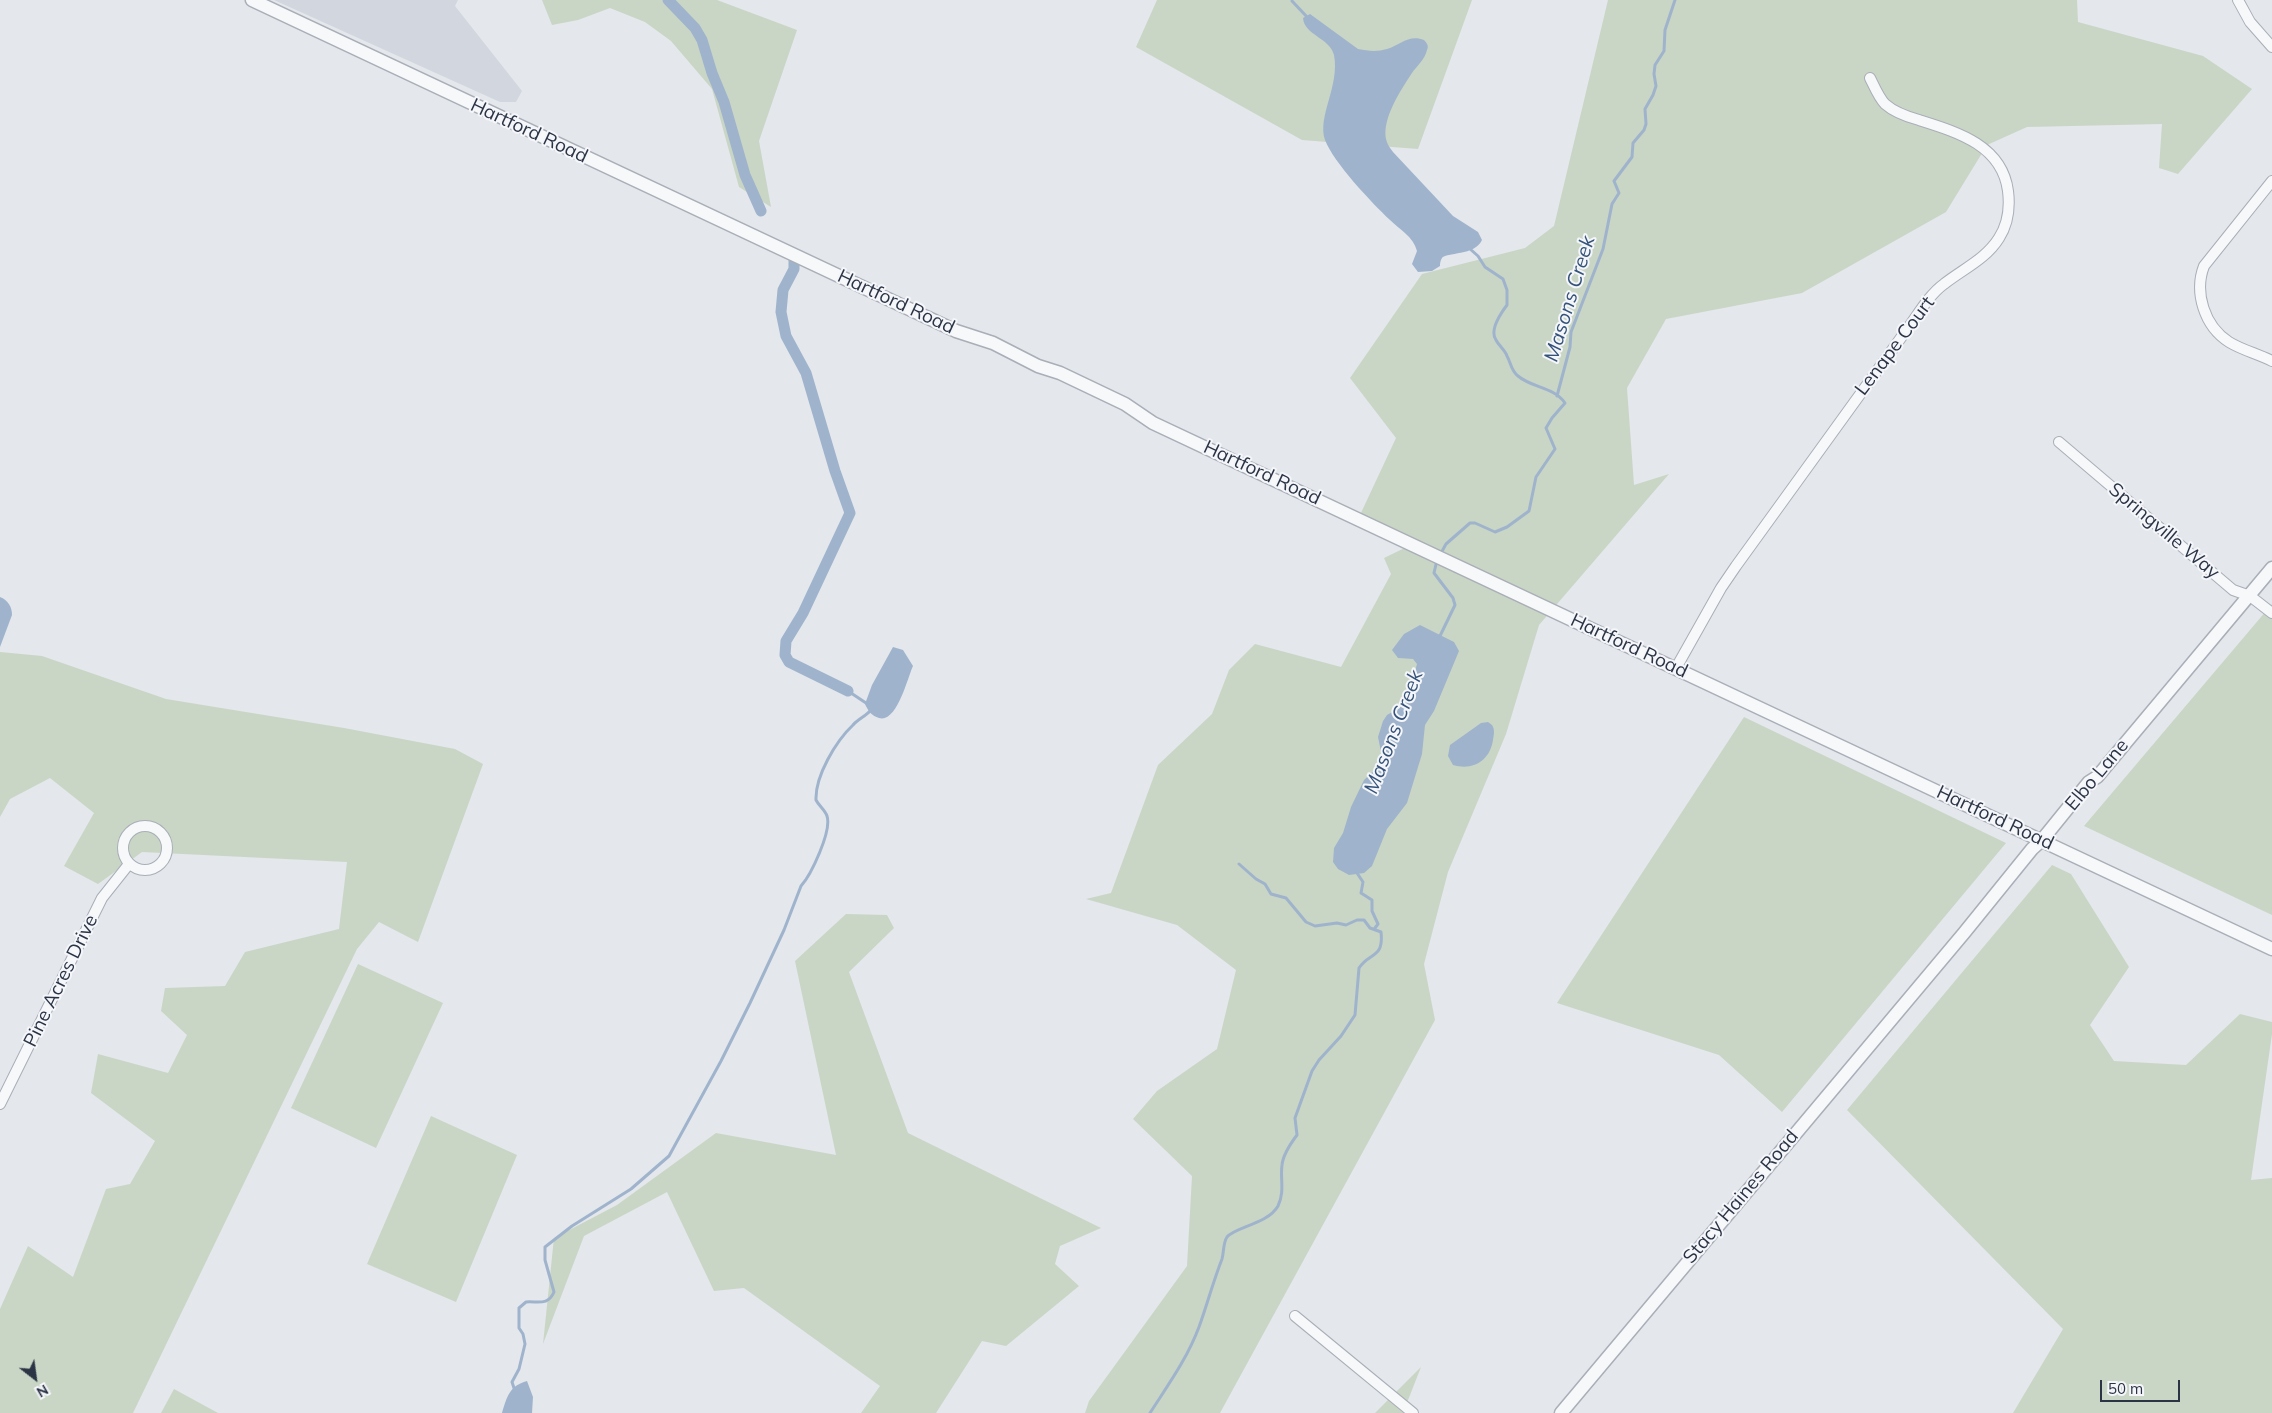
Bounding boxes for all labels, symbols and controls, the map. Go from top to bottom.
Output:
street label: Hartford Road [467,94,591,168]
water label: Masons Creek [1539,233,1601,365]
street label: Hartford Road [834,265,958,339]
street label: Lenape Court [1850,292,1940,400]
street label: Hartford Road [1200,436,1324,510]
street label: Springville Way [2104,478,2224,584]
street label: Hartford Road [1567,609,1691,683]
water label: Masons Creek [1359,667,1429,797]
street label: Elbo Lane [2061,735,2133,815]
street label: Hartford Road [1933,781,2057,855]
street label: Pine Acres Drive [19,911,103,1051]
street label: Stacy Haines Road [1679,1126,1803,1268]
north arrow [10,1353,60,1403]
scale bar [2102,1370,2182,1402]
text: 50 m [2108,1379,2143,1398]
text: N [33,1381,52,1401]

